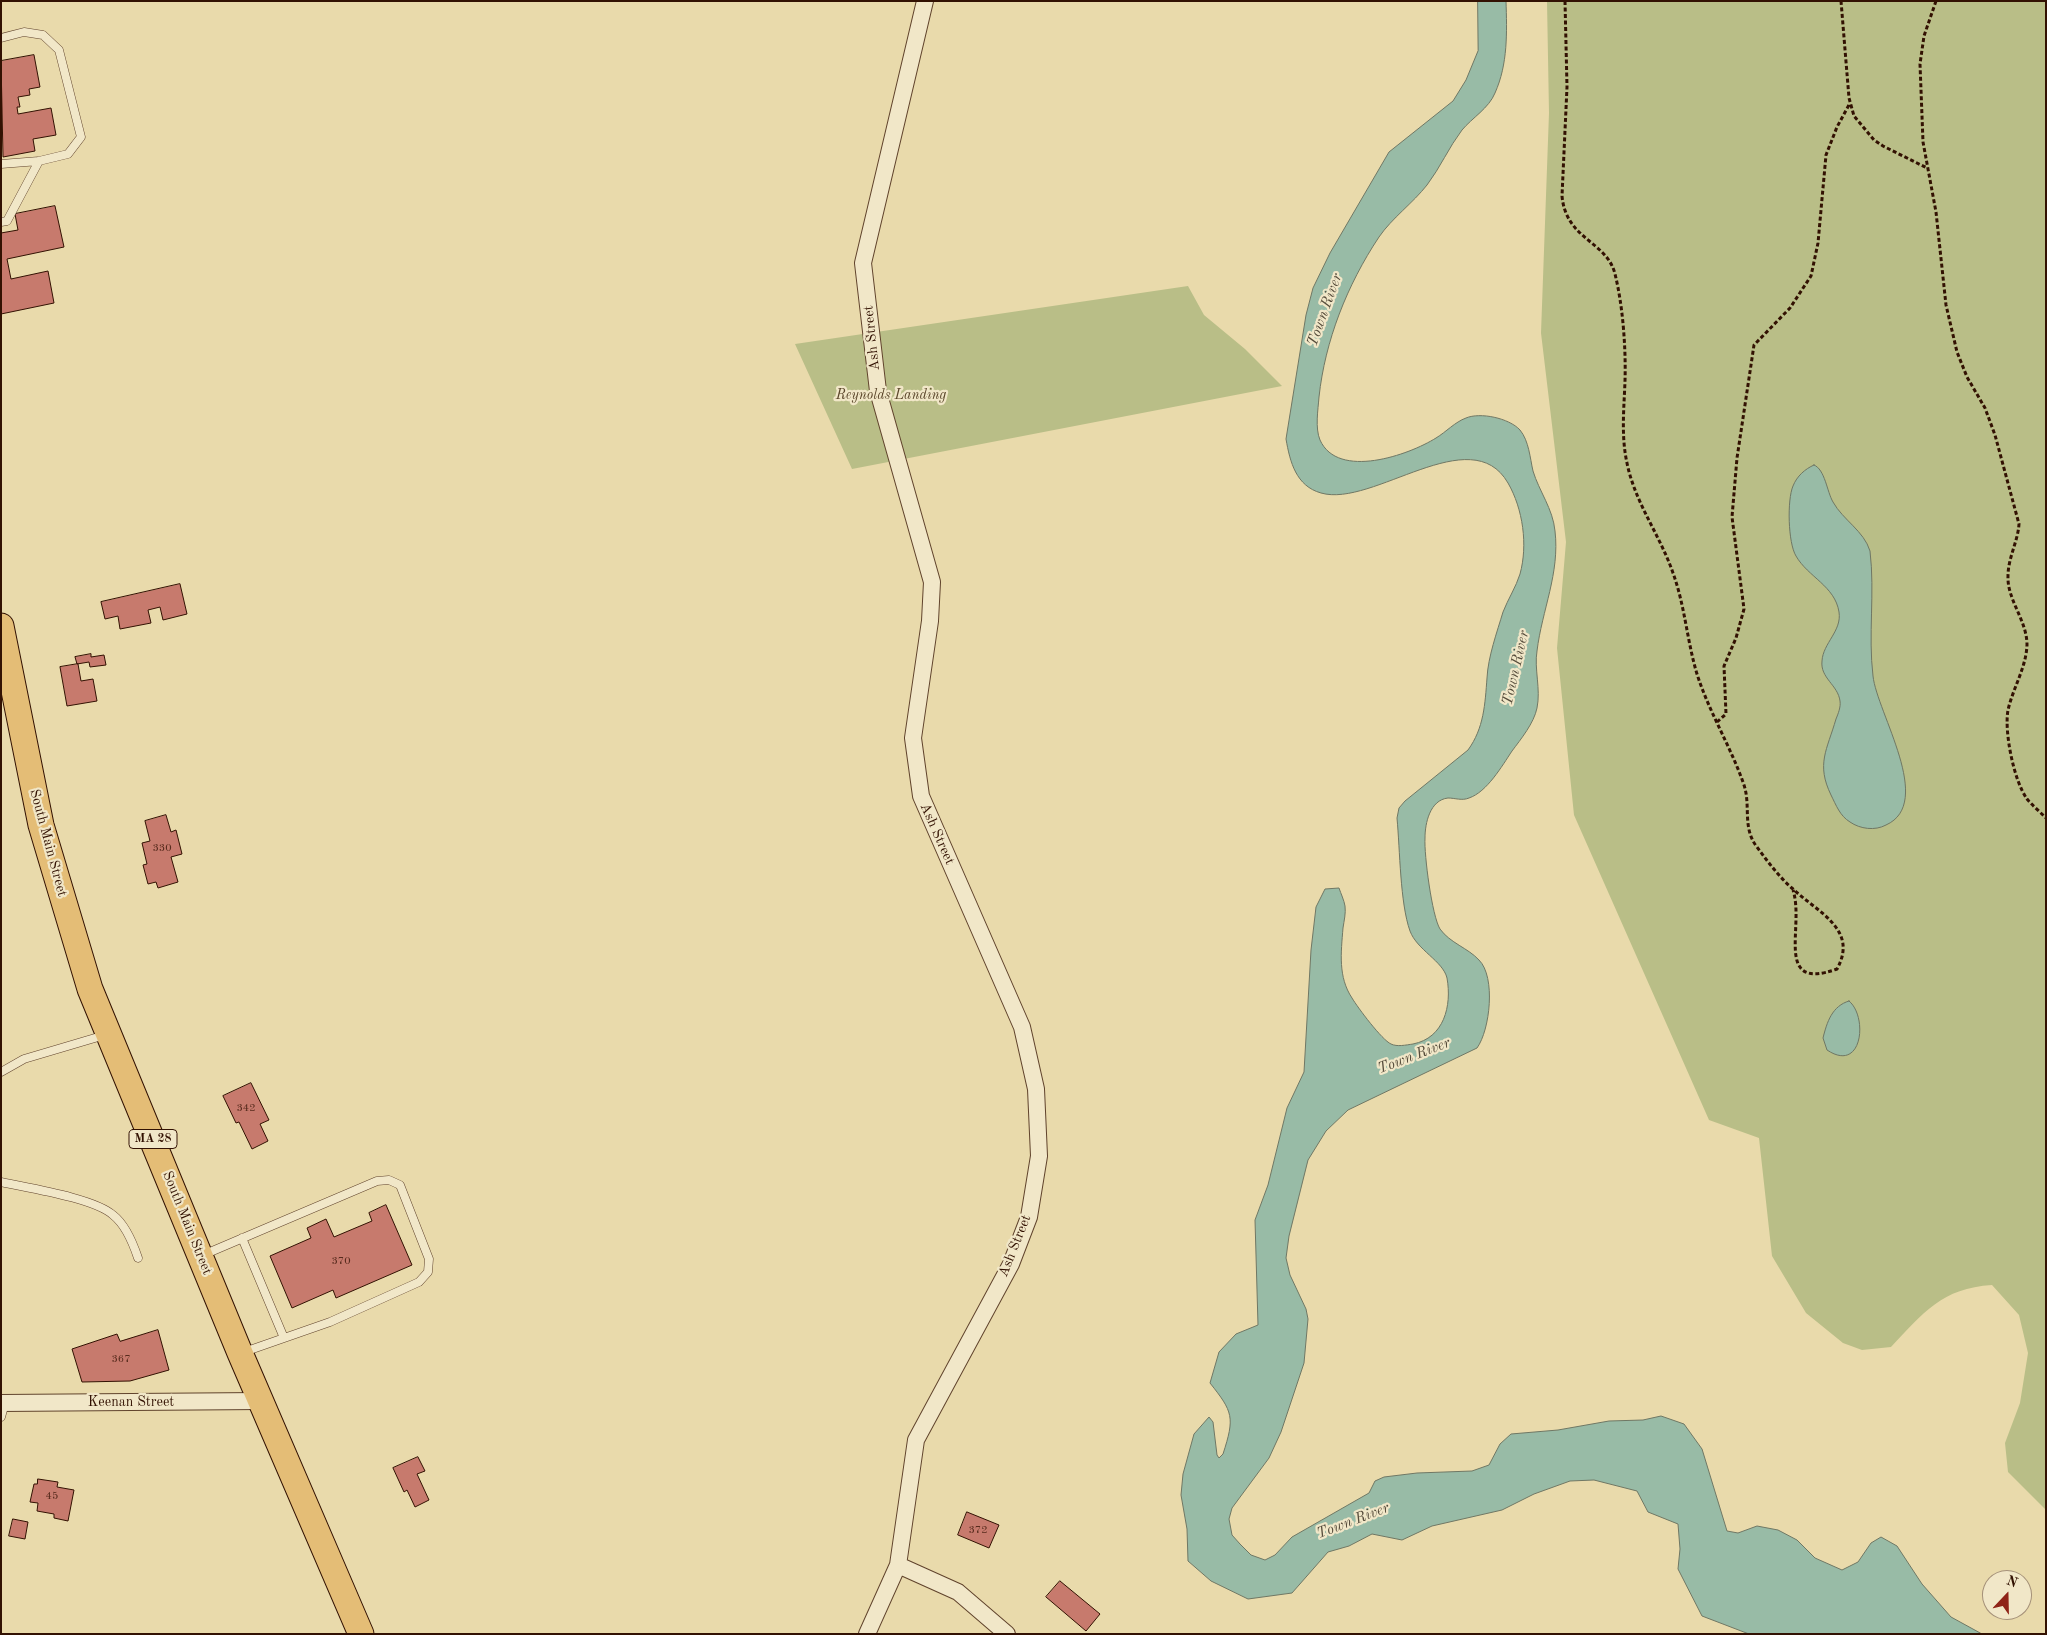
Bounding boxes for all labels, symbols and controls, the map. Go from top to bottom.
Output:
water label: Town River [1303,271,1347,349]
street label: Ash Street [860,305,884,371]
park label: Reynolds Landing [836,387,946,403]
water label: Town River [1499,629,1533,707]
street label: South Main Street [26,787,70,899]
street label: Ash Street [916,801,958,867]
house number: 330 [152,841,172,855]
water label: Town River [1375,1034,1453,1078]
house number: 342 [236,1101,256,1115]
road number: MA 28 [129,1130,177,1148]
street label: South Main Street [159,1169,215,1277]
street label: Ash Street [995,1213,1035,1279]
house number: 370 [331,1254,351,1268]
house number: 367 [111,1352,131,1366]
street label: Keenan Street [88,1394,174,1410]
house number: 45 [46,1489,58,1503]
water label: Town River [1314,1499,1392,1543]
house number: 372 [968,1523,988,1537]
north arrow [1982,1570,2032,1620]
text: N [2005,1573,2020,1590]

